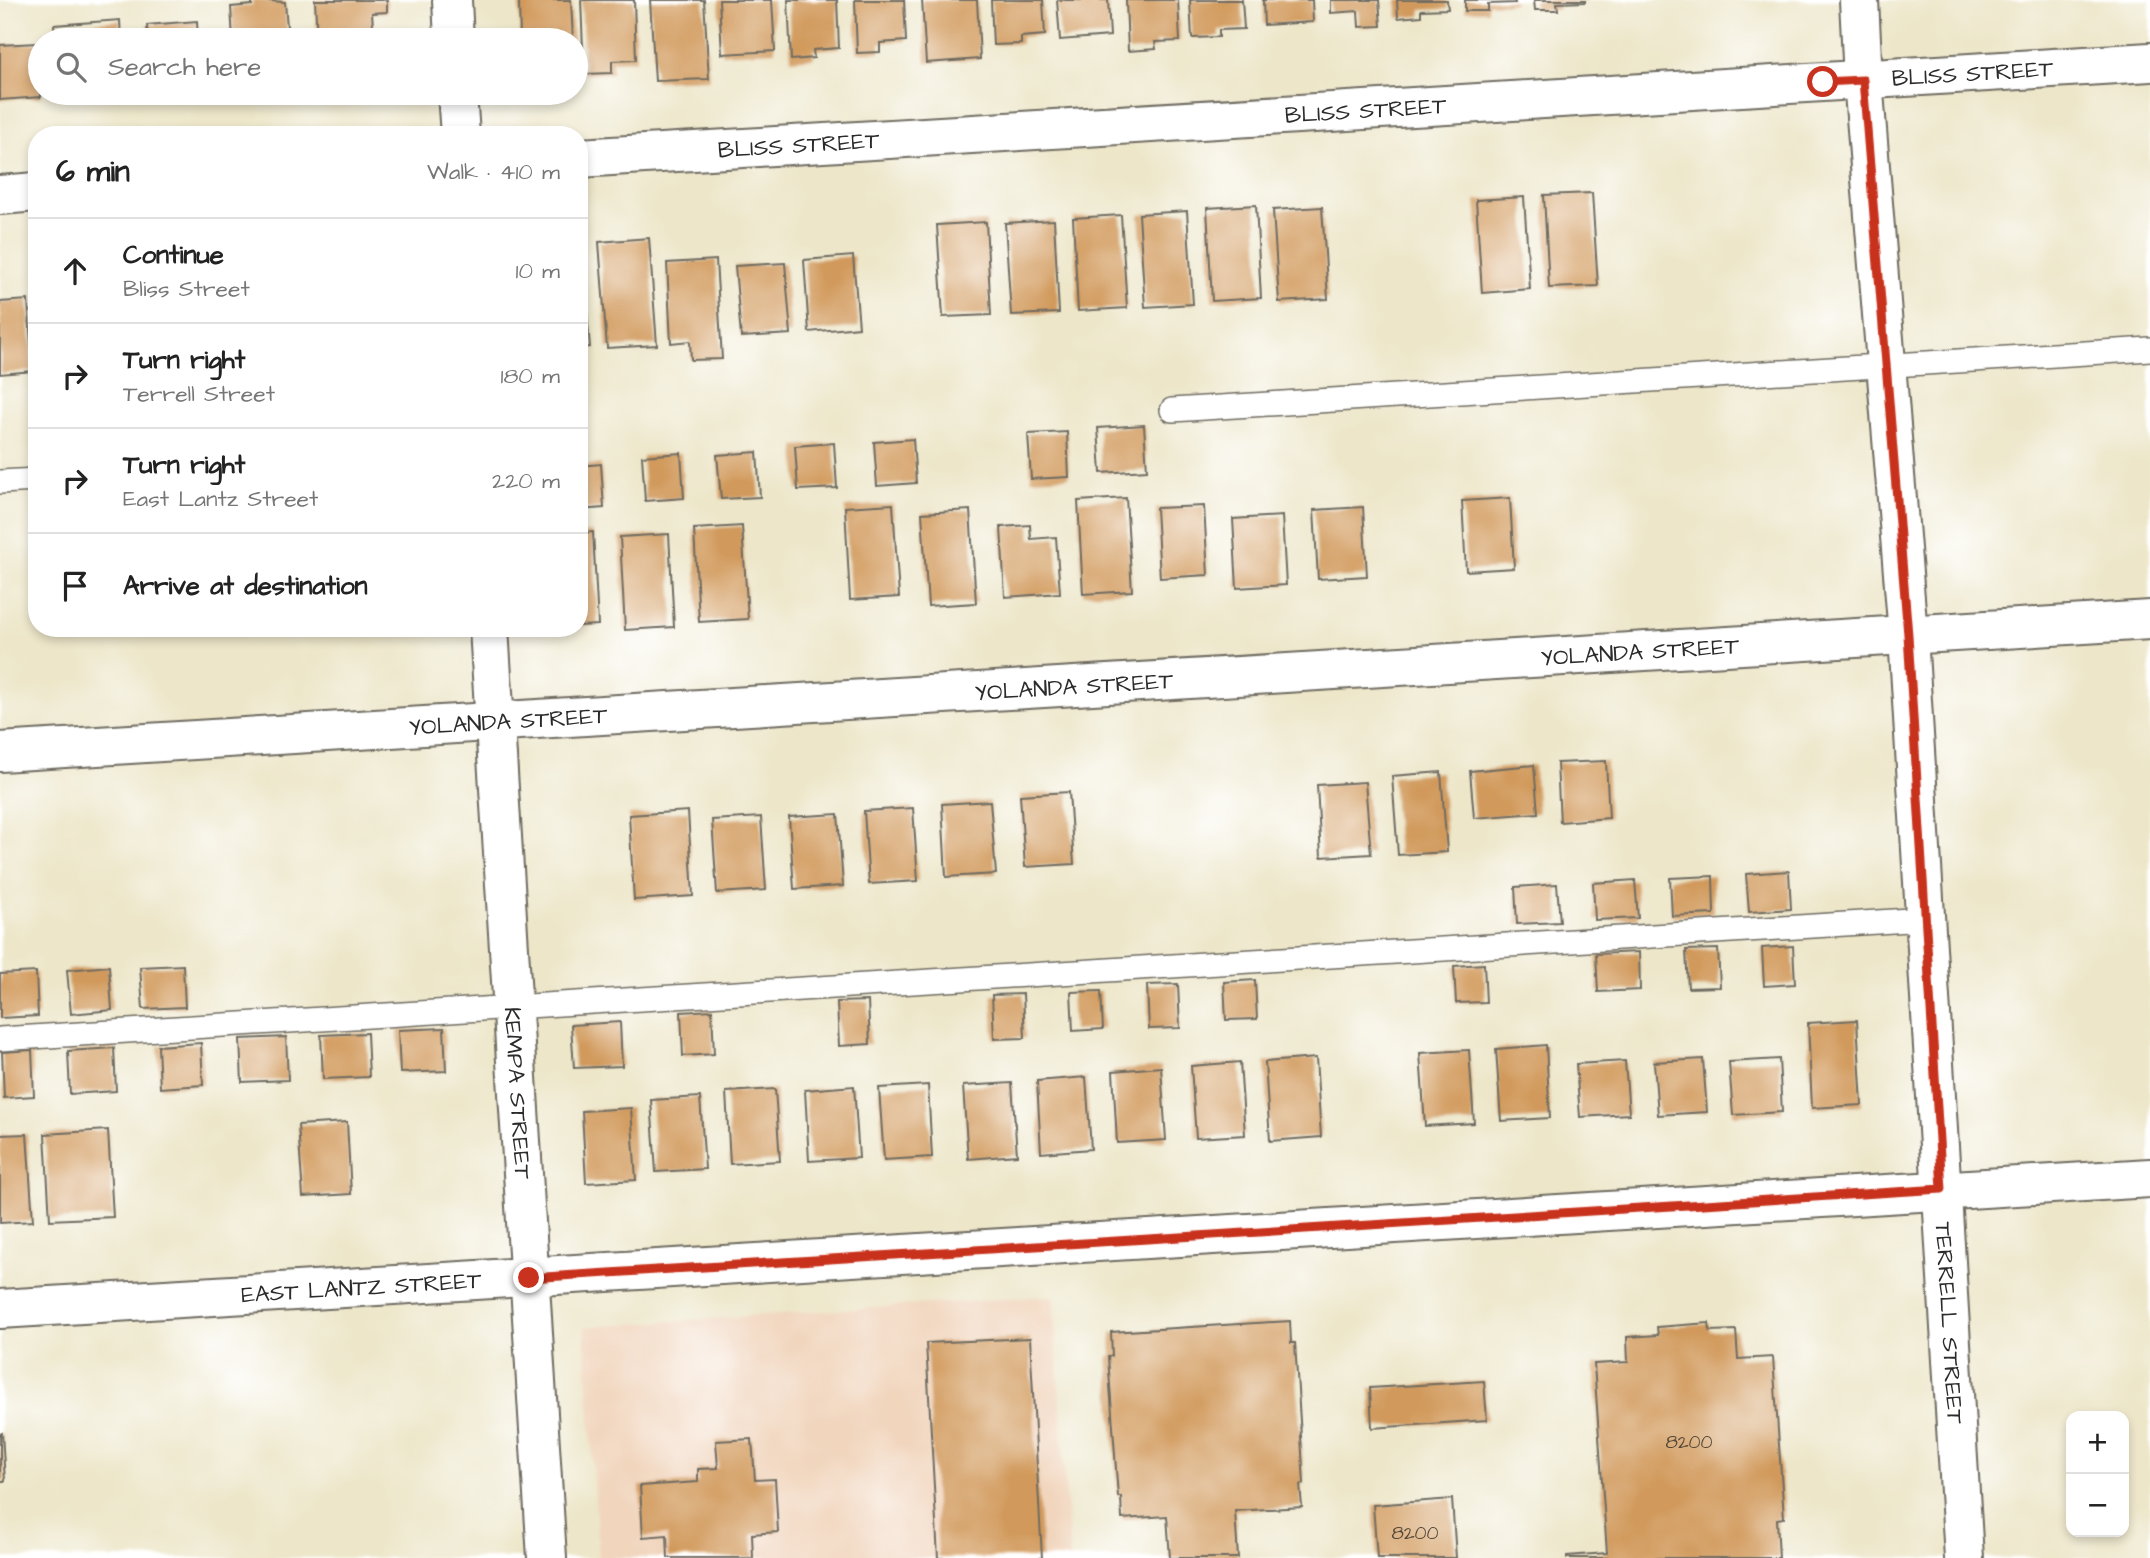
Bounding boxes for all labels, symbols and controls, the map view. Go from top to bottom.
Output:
search box [28,28,588,105]
icon: search [52,48,90,86]
text: Search here [108,49,261,85]
street label: BLISS STREET [1891,53,2055,95]
route start [1807,66,1838,97]
street label: BLISS STREET [1284,90,1448,132]
street label: BLISS STREET [717,125,881,166]
text: 6 min [56,151,130,193]
text: Walk · 410 m [427,156,560,188]
text: Continue [123,237,224,273]
icon: ahead [56,252,94,290]
text: 10 m [515,255,560,287]
text: Bliss Street [123,273,250,305]
text: Turn right [123,342,245,378]
icon: right [56,357,94,395]
text: 180 m [501,360,560,392]
text: Terrell Street [123,378,275,410]
text: Turn right [123,447,245,483]
icon: right [56,462,94,500]
text: 220 m [492,465,560,497]
text: East Lantz Street [123,483,318,515]
icon: arrive [56,567,94,605]
text: Arrive at destination [123,568,368,604]
street label: YOLANDA STREET [1540,630,1741,674]
street label: YOLANDA STREET [974,665,1175,709]
street label: YOLANDA STREET [408,700,609,744]
street label: KEMPA STREET [496,1006,538,1181]
street label: TERRELL STREET [1927,1221,1971,1426]
route end [513,1262,544,1293]
street label: EAST LANTZ STREET [240,1265,483,1311]
map controls [2066,1411,2129,1537]
button: + [2066,1411,2129,1474]
house number: 8200 [1665,1429,1713,1456]
button: − [2066,1474,2129,1537]
house number: 8200 [1391,1520,1439,1547]

